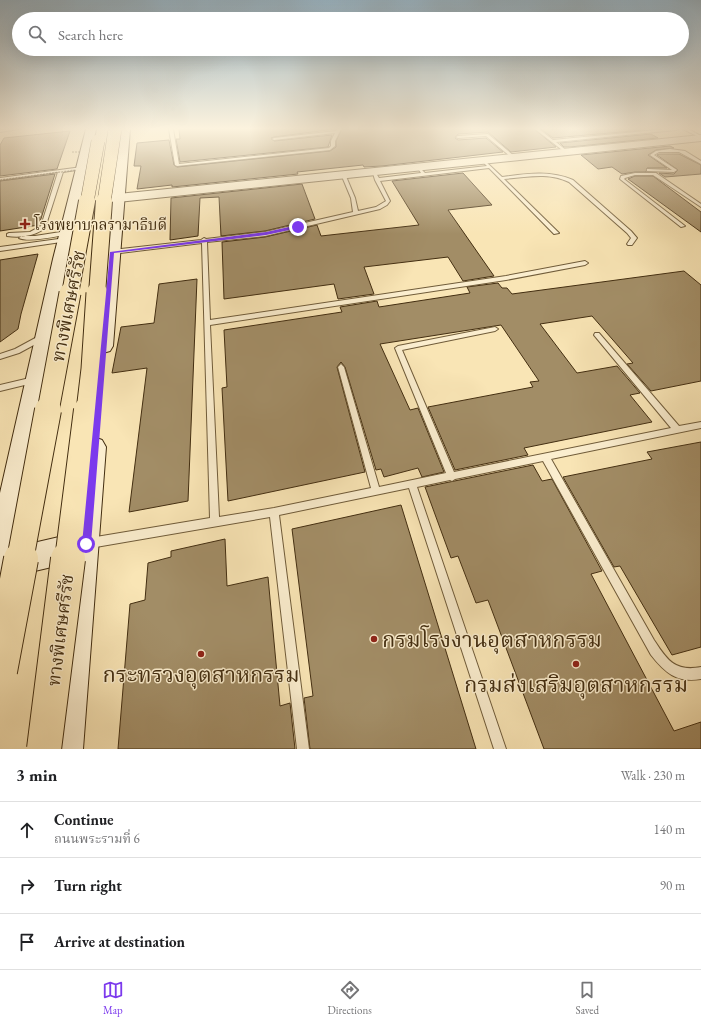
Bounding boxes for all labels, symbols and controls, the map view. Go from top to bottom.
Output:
search box [12,12,689,56]
icon: search [26,23,48,45]
text: Search here [58,25,123,44]
place label: โรงพยาบาลรามาธิบดี [33,214,167,234]
marker: โรงพยาบาลรามาธิบดี [19,218,31,230]
route end [289,218,307,236]
street label: ทางพิเศษศรีรัช [46,248,90,364]
route start [77,535,95,553]
street label: ทางพิเศษศรีรัช [42,573,78,687]
place label: กรมโรงงานอุตสาหกรรม [382,625,602,654]
marker: กรมโรงงานอุตสาหกรรม [369,634,379,644]
marker: กระทรวงอุตสาหกรรม [196,649,206,659]
marker: กรมส่งเสริมอุตสาหกรรม [571,659,581,669]
place label: กระทรวงอุตสาหกรรม [102,660,300,689]
place label: กรมส่งเสริมอุตสาหกรรม [464,670,688,699]
text: 3 min [16,764,57,786]
text: Walk · 230 m [621,767,685,784]
text: Continue [54,810,114,829]
icon: ahead [16,819,38,841]
text: 140 m [654,821,685,838]
text: ถนนพระรามที่ 6 [54,830,140,847]
icon: right [16,875,38,897]
text: Turn right [54,876,122,895]
text: 90 m [660,877,685,894]
icon: arrive [16,931,38,953]
text: Arrive at destination [54,932,185,951]
tab: Map [102,979,124,1017]
tab: Directions [328,979,372,1017]
tab: Saved [576,979,599,1017]

